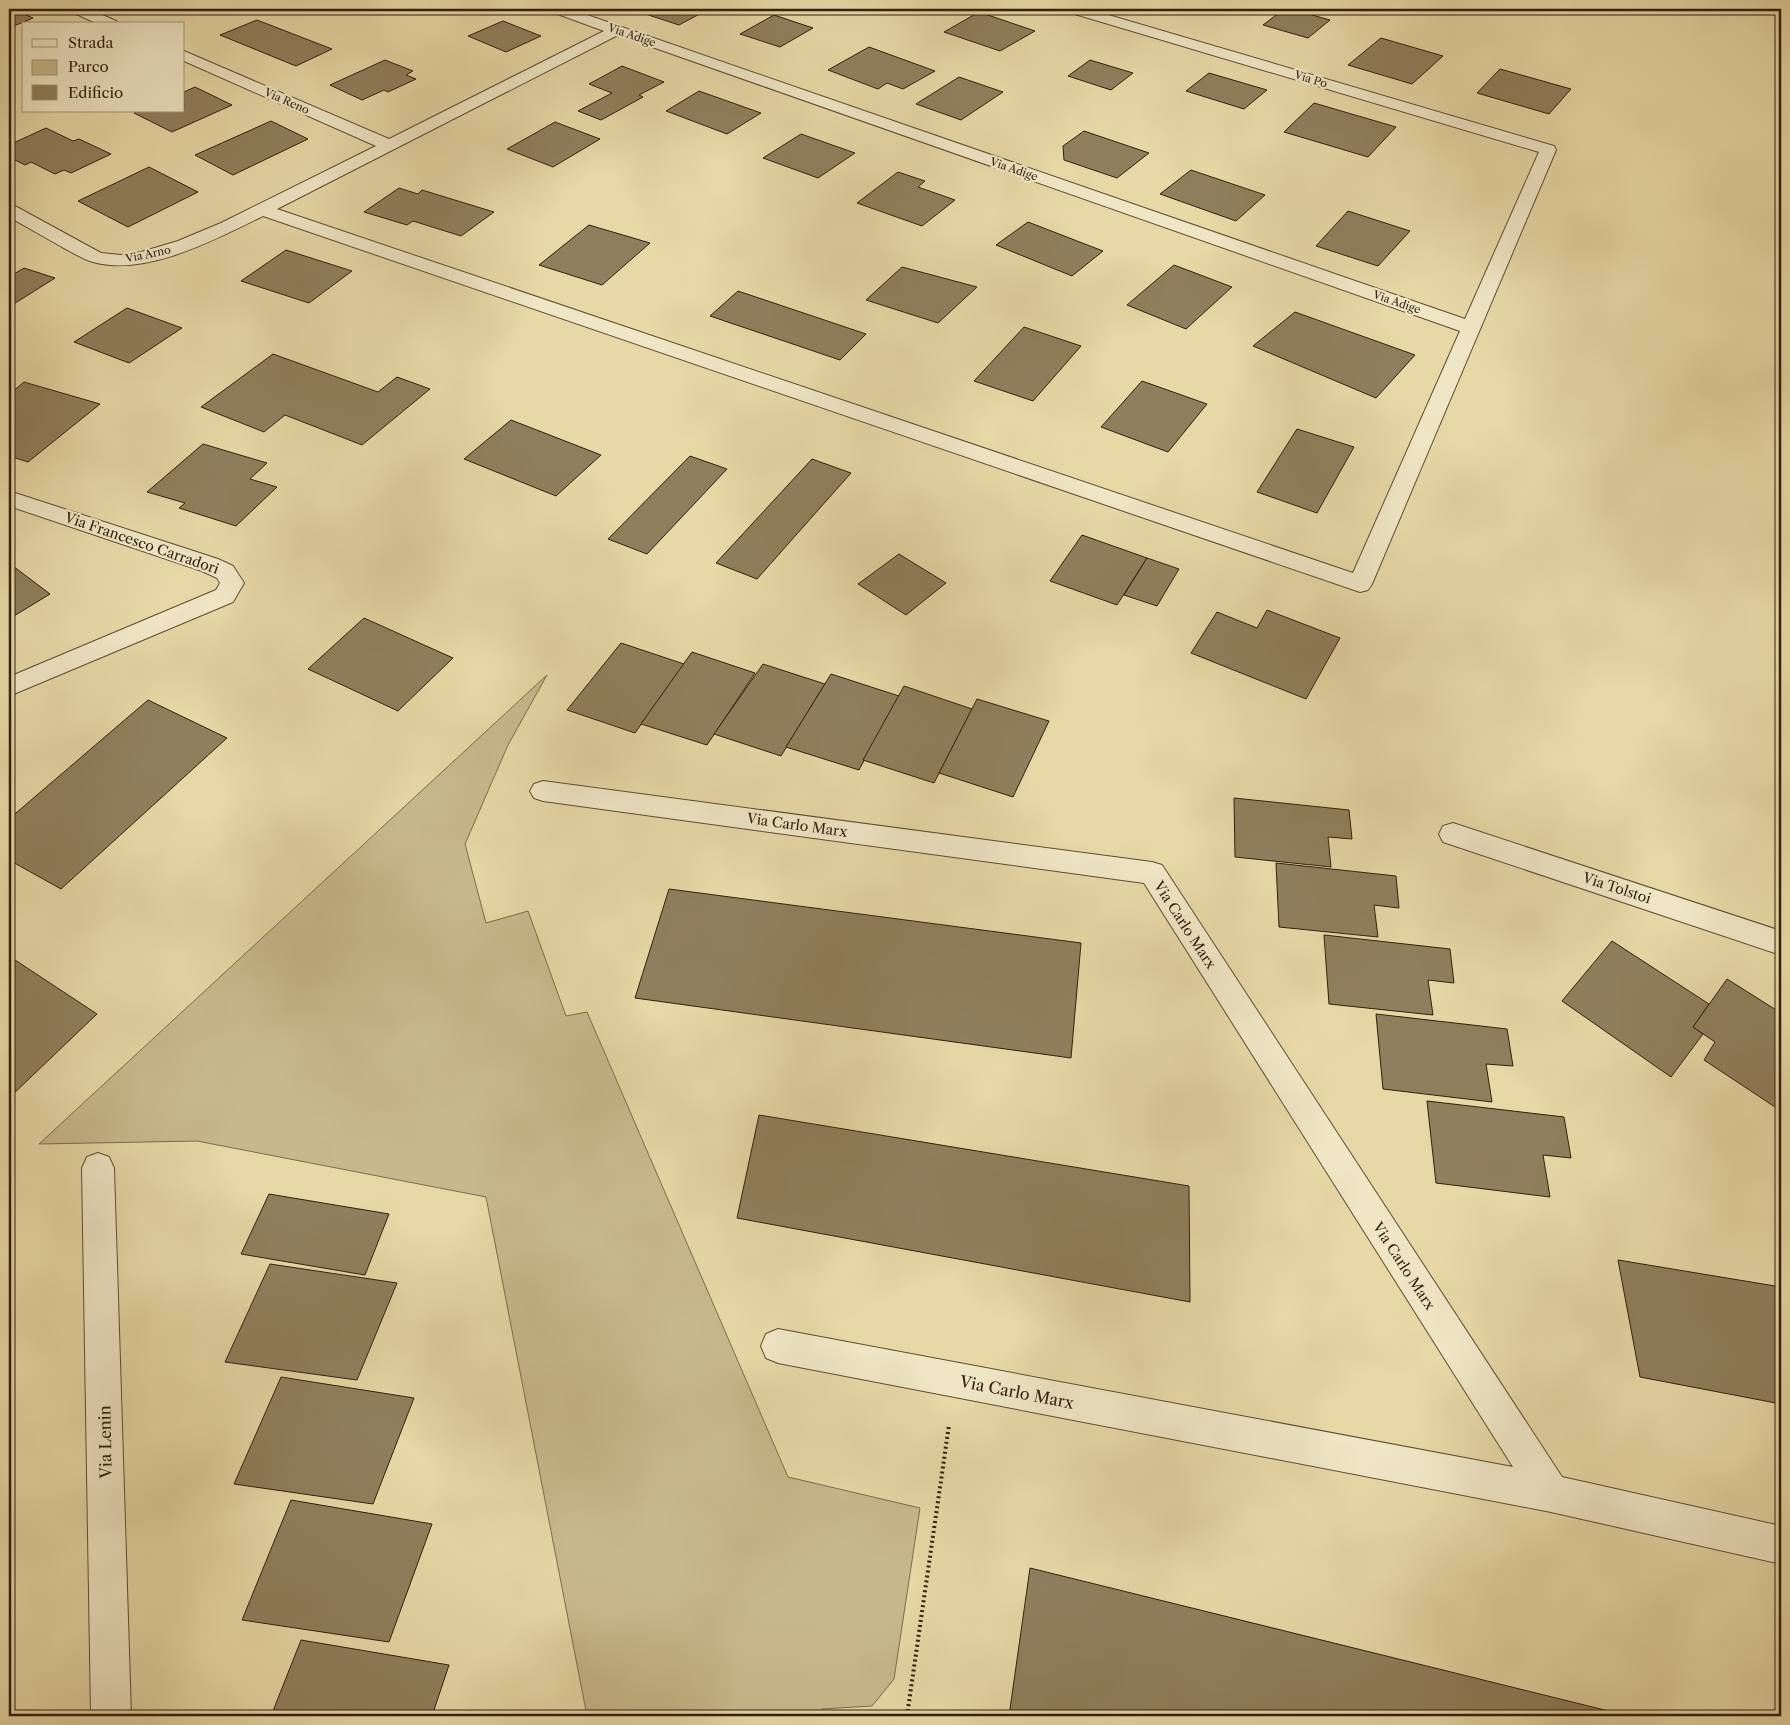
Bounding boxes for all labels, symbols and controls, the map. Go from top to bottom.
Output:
street label: Via Adige [605,20,658,50]
legend [22,22,185,112]
text: Strada [68,33,114,52]
text: Parco [68,57,109,76]
street label: Via Po [1292,67,1329,91]
text: Edificio [68,83,123,102]
street label: Via Reno [261,85,312,117]
street label: Via Adige [987,154,1040,184]
street label: Via Arno [123,242,172,266]
street label: Via Adige [1370,287,1423,317]
street label: Via Francesco Carradori [62,508,221,578]
street label: Via Carlo Marx [745,809,849,841]
street label: Via Tolstoi [1580,868,1653,907]
street label: Via Carlo Marx [1149,877,1221,973]
street label: Via Carlo Marx [1368,1218,1440,1314]
street label: Via Carlo Marx [957,1371,1076,1413]
street label: Via Lenin [94,1405,116,1480]

